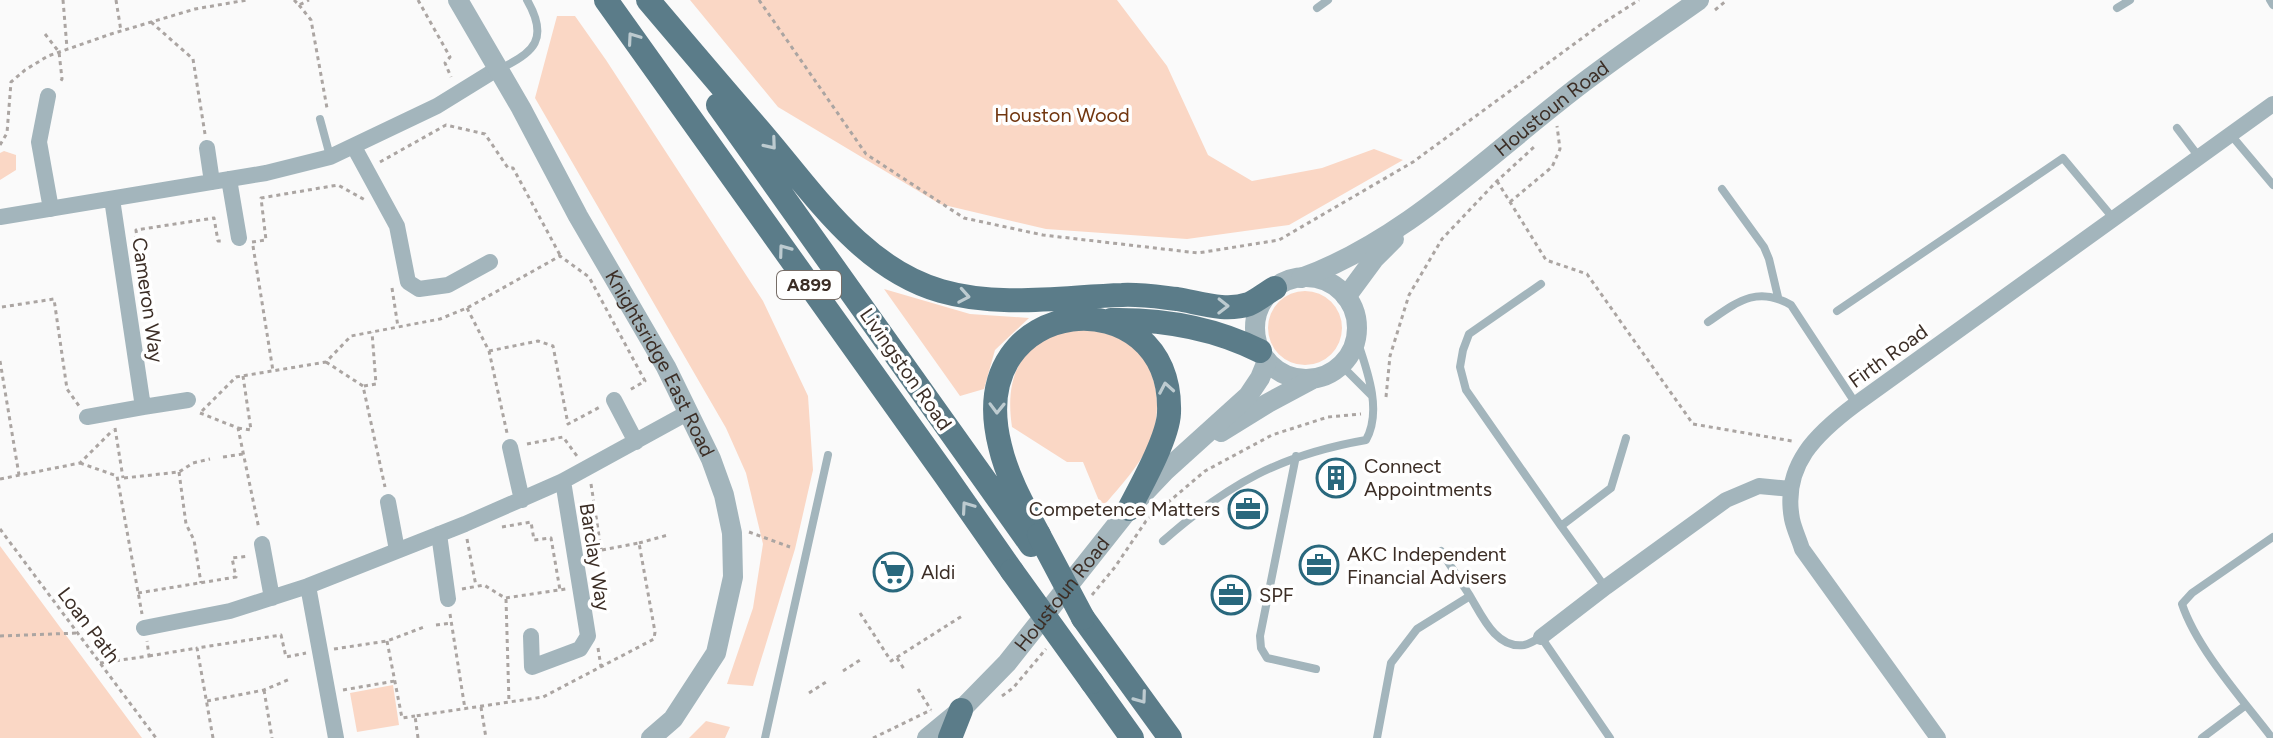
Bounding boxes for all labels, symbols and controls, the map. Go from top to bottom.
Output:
one-way arrow [628,33,643,47]
street label: Houstoun Road [1489,56,1613,161]
park label: Houston Wood [994,103,1130,127]
one-way arrow [761,135,776,150]
street label: Cameron Way [127,236,169,365]
one-way arrow [779,244,794,258]
street label: Knightsridge East Road [600,266,720,461]
road number: A899 [777,271,841,299]
one-way arrow [958,287,971,304]
one-way arrow [1217,297,1230,315]
street label: Livingston Road [855,303,957,435]
street label: Firth Road [1844,319,1932,393]
one-way arrow [1159,381,1176,395]
one-way arrow [988,402,1005,415]
place label: Connect Appointments [1364,454,1492,501]
building icon: Connect Appointments [1315,457,1357,499]
office icon: Competence Matters [1227,488,1269,530]
place label: Competence Matters [1029,497,1220,521]
street label: Barclay Way [575,501,615,613]
one-way arrow [962,502,977,516]
street label: Houstoun Road [1009,532,1115,656]
place label: AKC Independent Financial Advisers [1347,542,1507,589]
office icon: AKC Independent Financial Advisers [1298,544,1340,586]
supermarket icon: Aldi [872,551,914,593]
place label: Aldi [921,560,955,584]
office icon: SPF [1210,574,1252,616]
street label: Loan Path [53,582,125,668]
place label: SPF [1259,583,1294,607]
one-way arrow [1131,689,1145,703]

